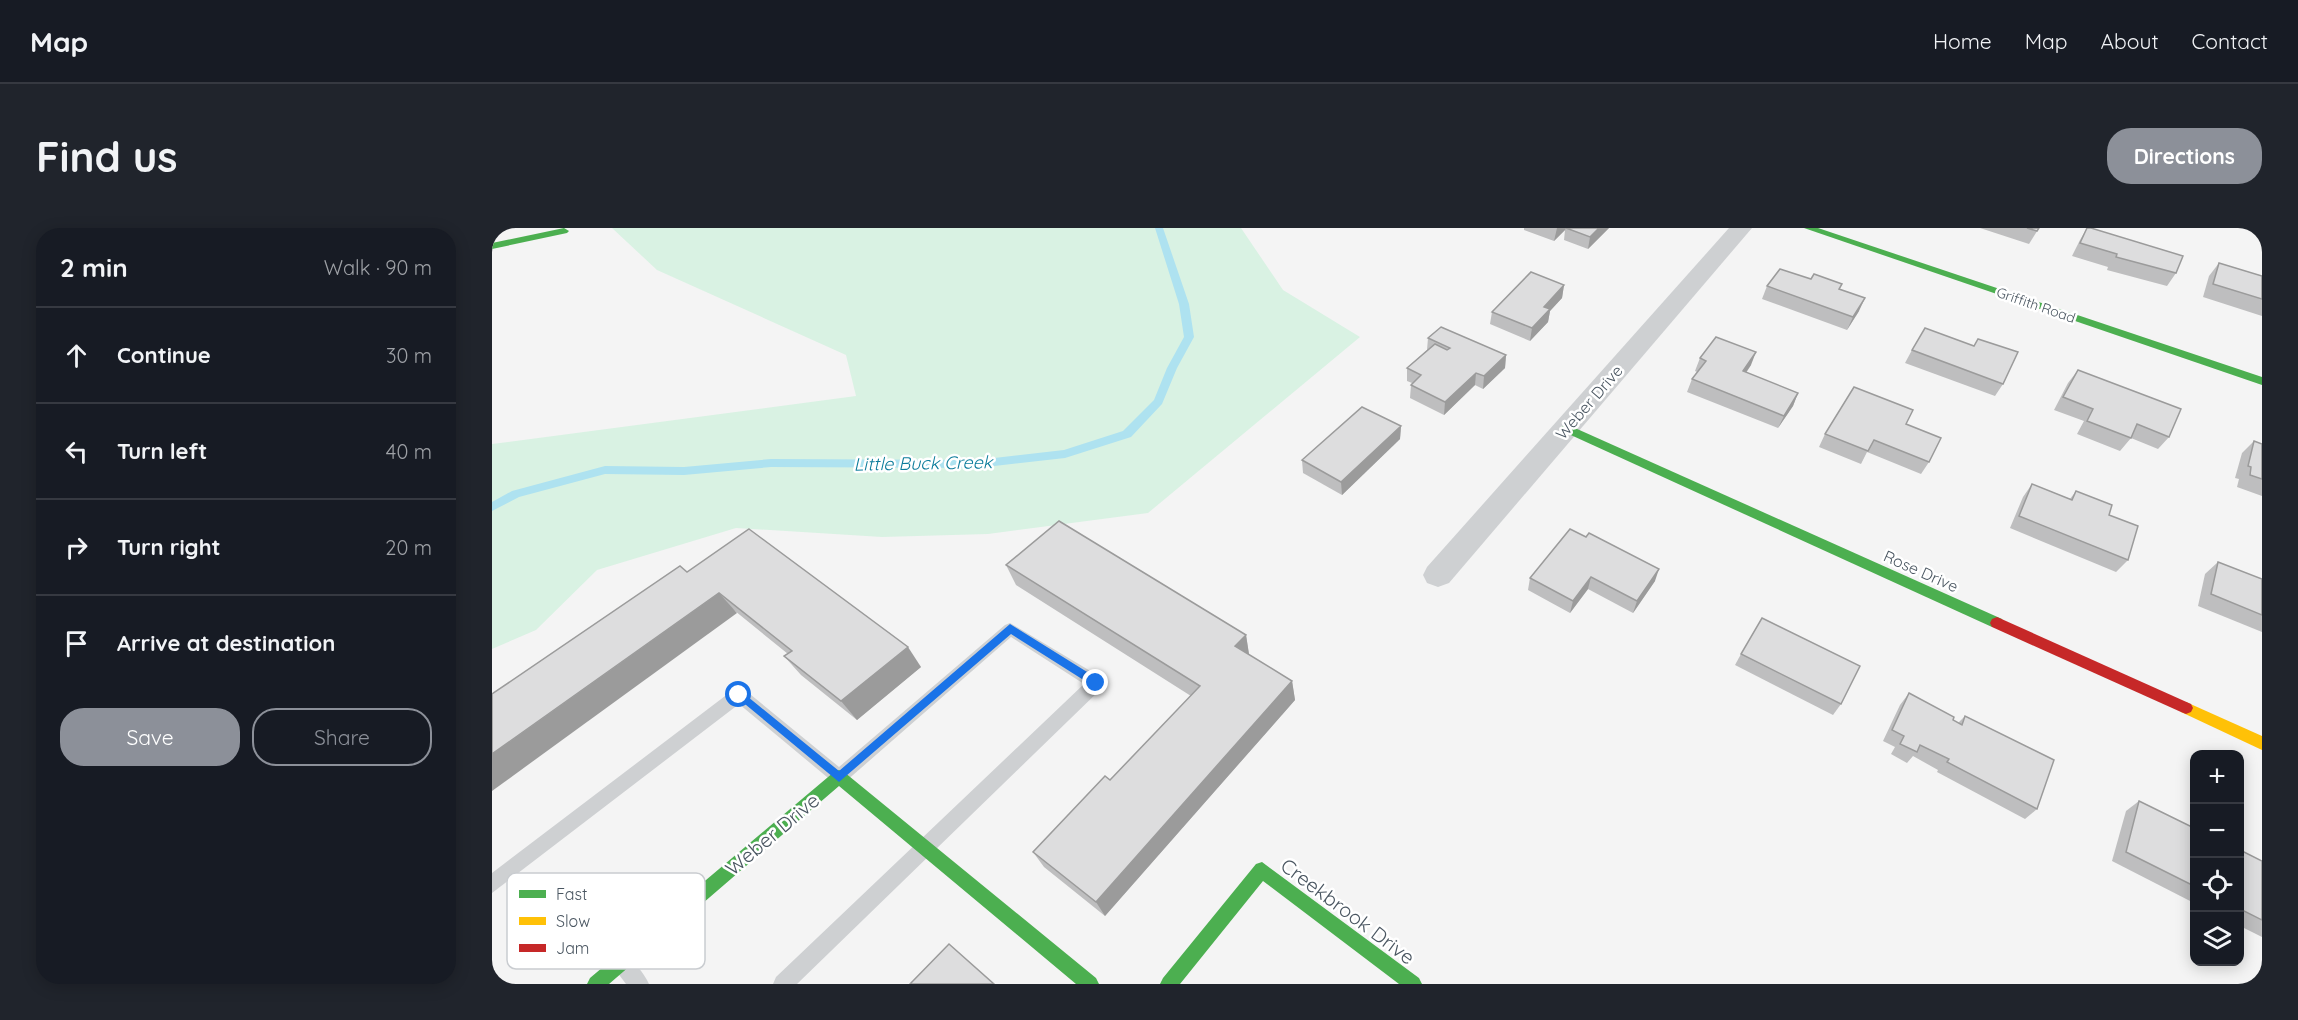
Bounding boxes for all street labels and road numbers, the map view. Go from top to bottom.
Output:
street label: Griffith Road [1994,283,2078,327]
street label: Weber Drive [1551,361,1627,443]
street label: Rose Drive [1881,546,1961,596]
street label: Weber Drive [720,787,824,881]
street label: Creekbrook Drive [1276,852,1420,970]

